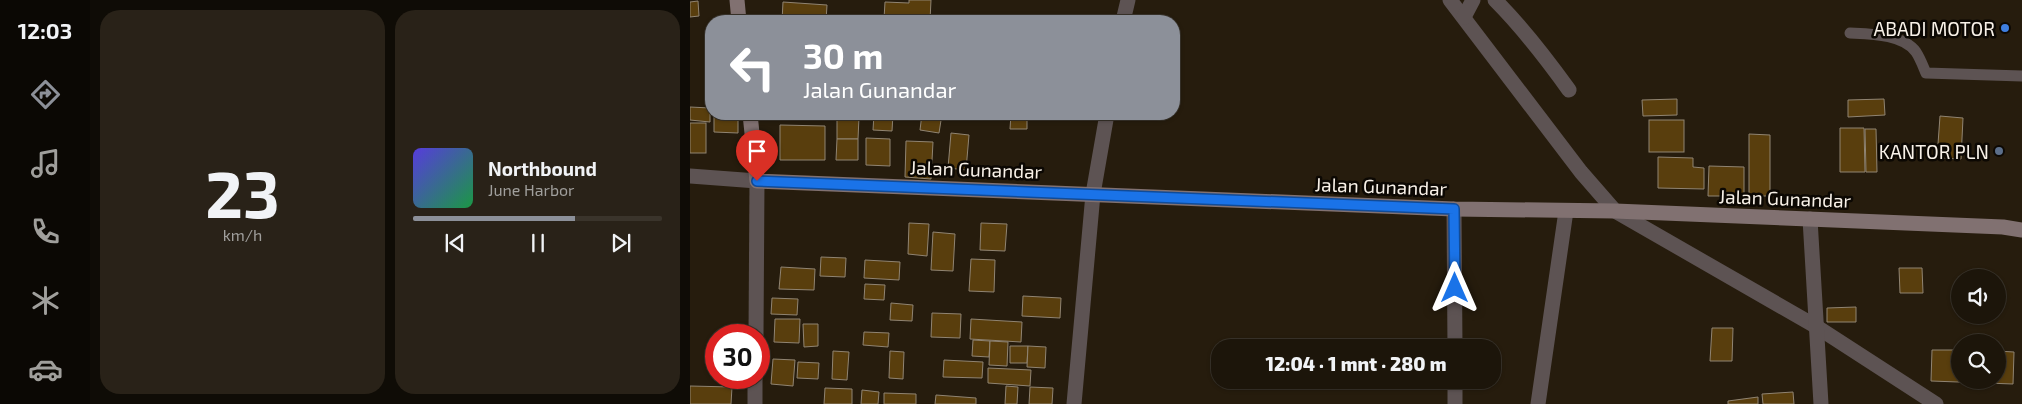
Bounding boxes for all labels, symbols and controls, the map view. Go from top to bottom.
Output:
text: 12:03 [18,17,72,43]
place label: ABADI MOTOR [1873,17,1995,40]
marker: ABADI MOTOR [1999,22,2011,34]
text: 30 m [803,34,883,76]
icon: left [720,35,785,100]
text: Jalan Gunandar [803,76,956,102]
icon: directions [28,77,63,112]
pin [736,130,778,181]
icon: arrive [743,137,771,165]
place label: KANTOR PLN [1879,140,1989,163]
marker: KANTOR PLN [1993,145,2005,157]
icon: music [28,146,63,181]
text: 23 [205,153,280,231]
street label: Jalan Gunandar [909,155,1043,183]
text: Northbound [488,157,597,180]
street label: Jalan Gunandar [1314,172,1448,200]
text: June Harbor [488,180,575,199]
street label: Jalan Gunandar [1718,184,1852,212]
icon: phone [28,214,63,249]
text: km/h [223,225,262,244]
icon: previous [441,229,469,257]
icon: pause [524,229,552,257]
icon: next [607,229,635,257]
position arrow [1428,261,1480,313]
map controls [1951,269,2006,389]
button: sound [1951,269,2006,324]
icon: climate [28,283,63,318]
speed limit sign: 30 [705,324,770,389]
button: search [1951,334,2006,389]
icon: car [28,352,63,387]
text: 12:04 · 1 mnt · 280 m [1266,352,1446,375]

